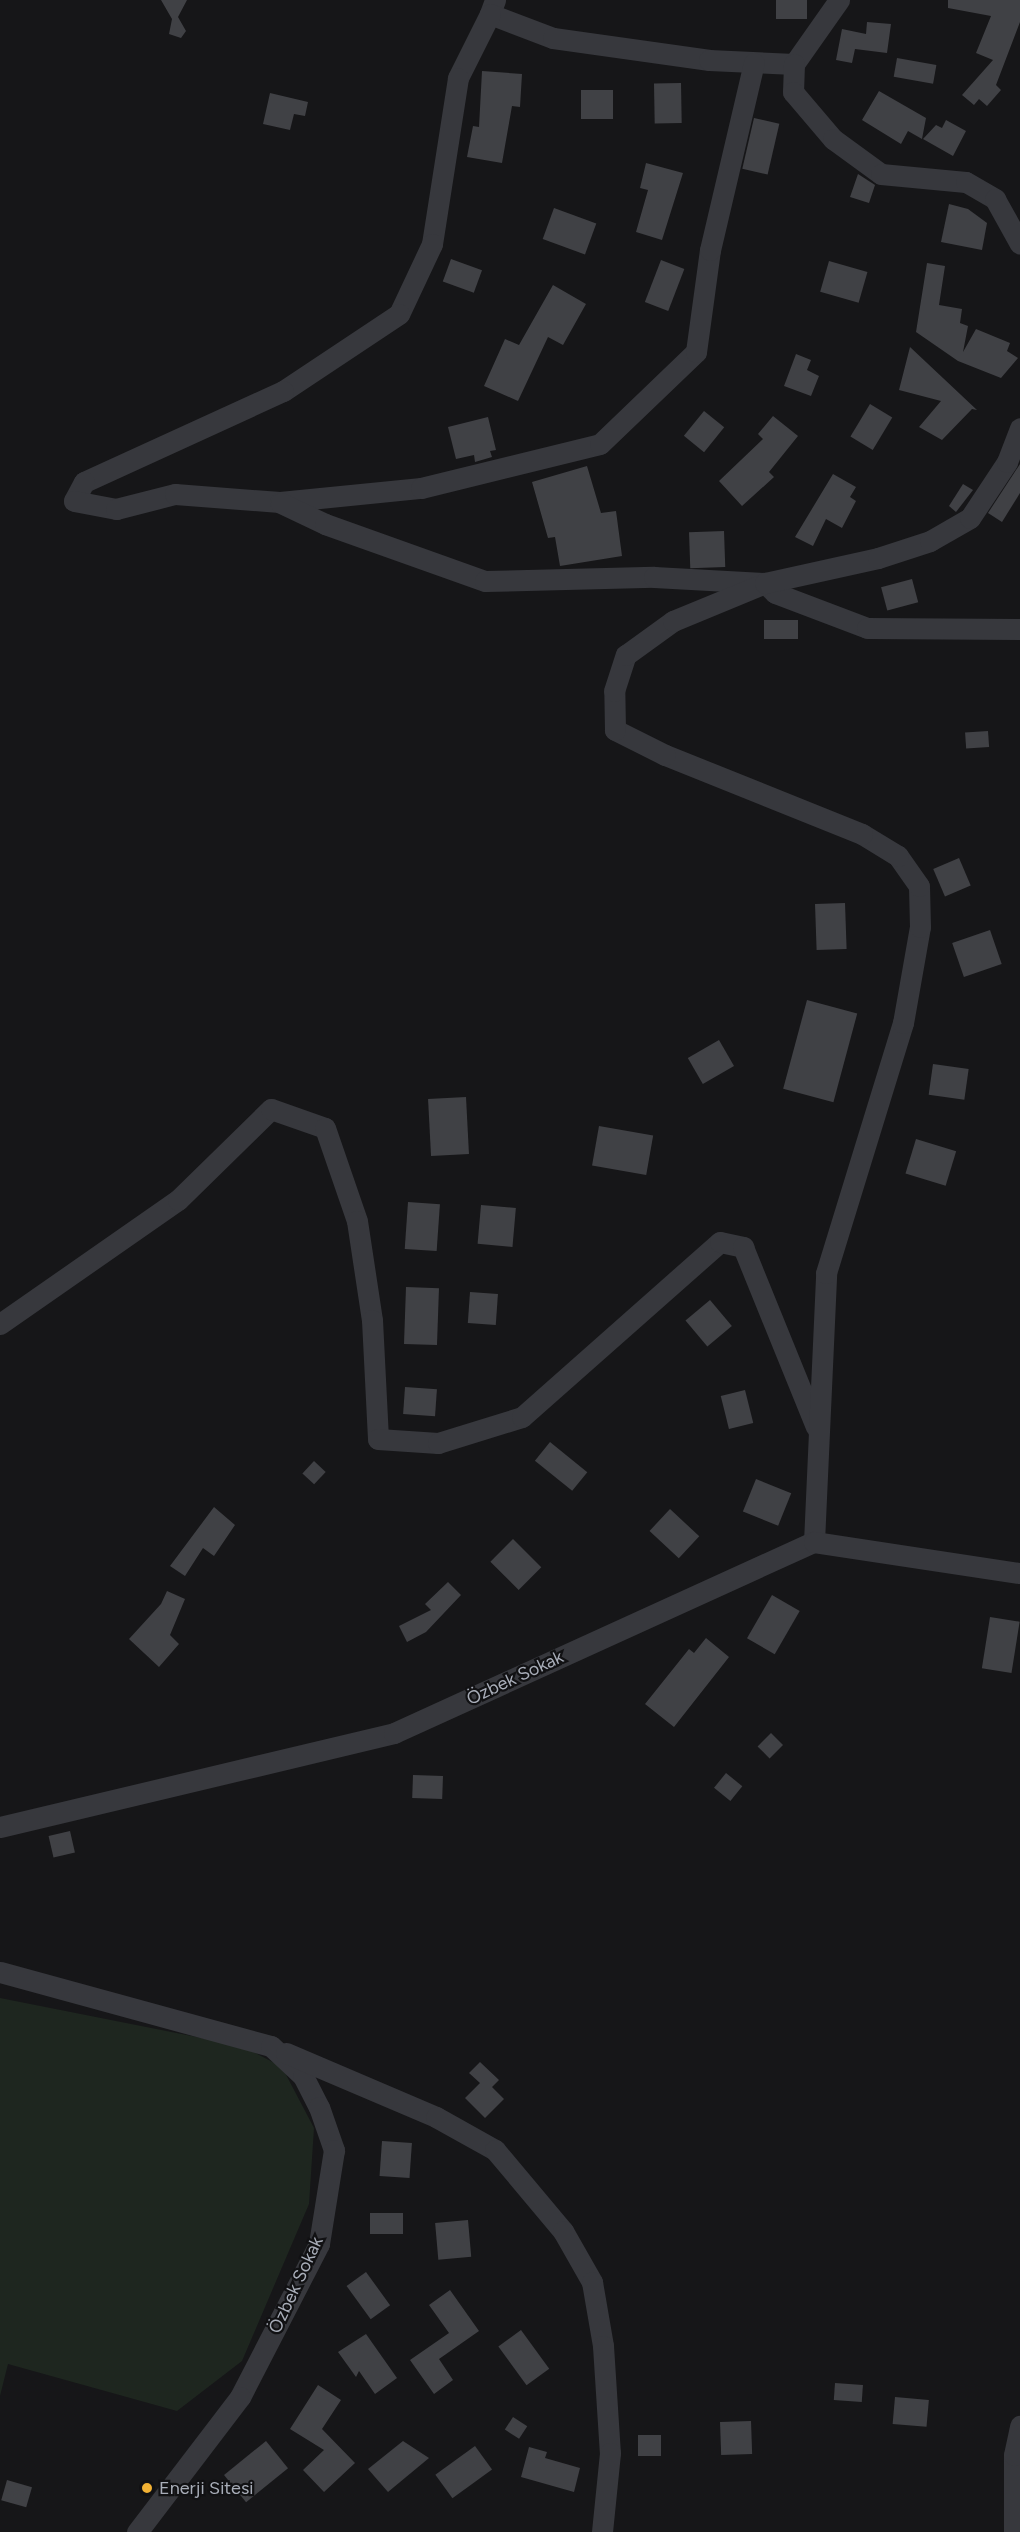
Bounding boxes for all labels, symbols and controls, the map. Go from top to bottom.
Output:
street label: Özbek Sokak [463,1646,567,1710]
street label: Özbek Sokak [264,2233,328,2337]
place label: Enerji Sitesi [159,2477,253,2499]
marker: Enerji Sitesi [140,2481,154,2495]

